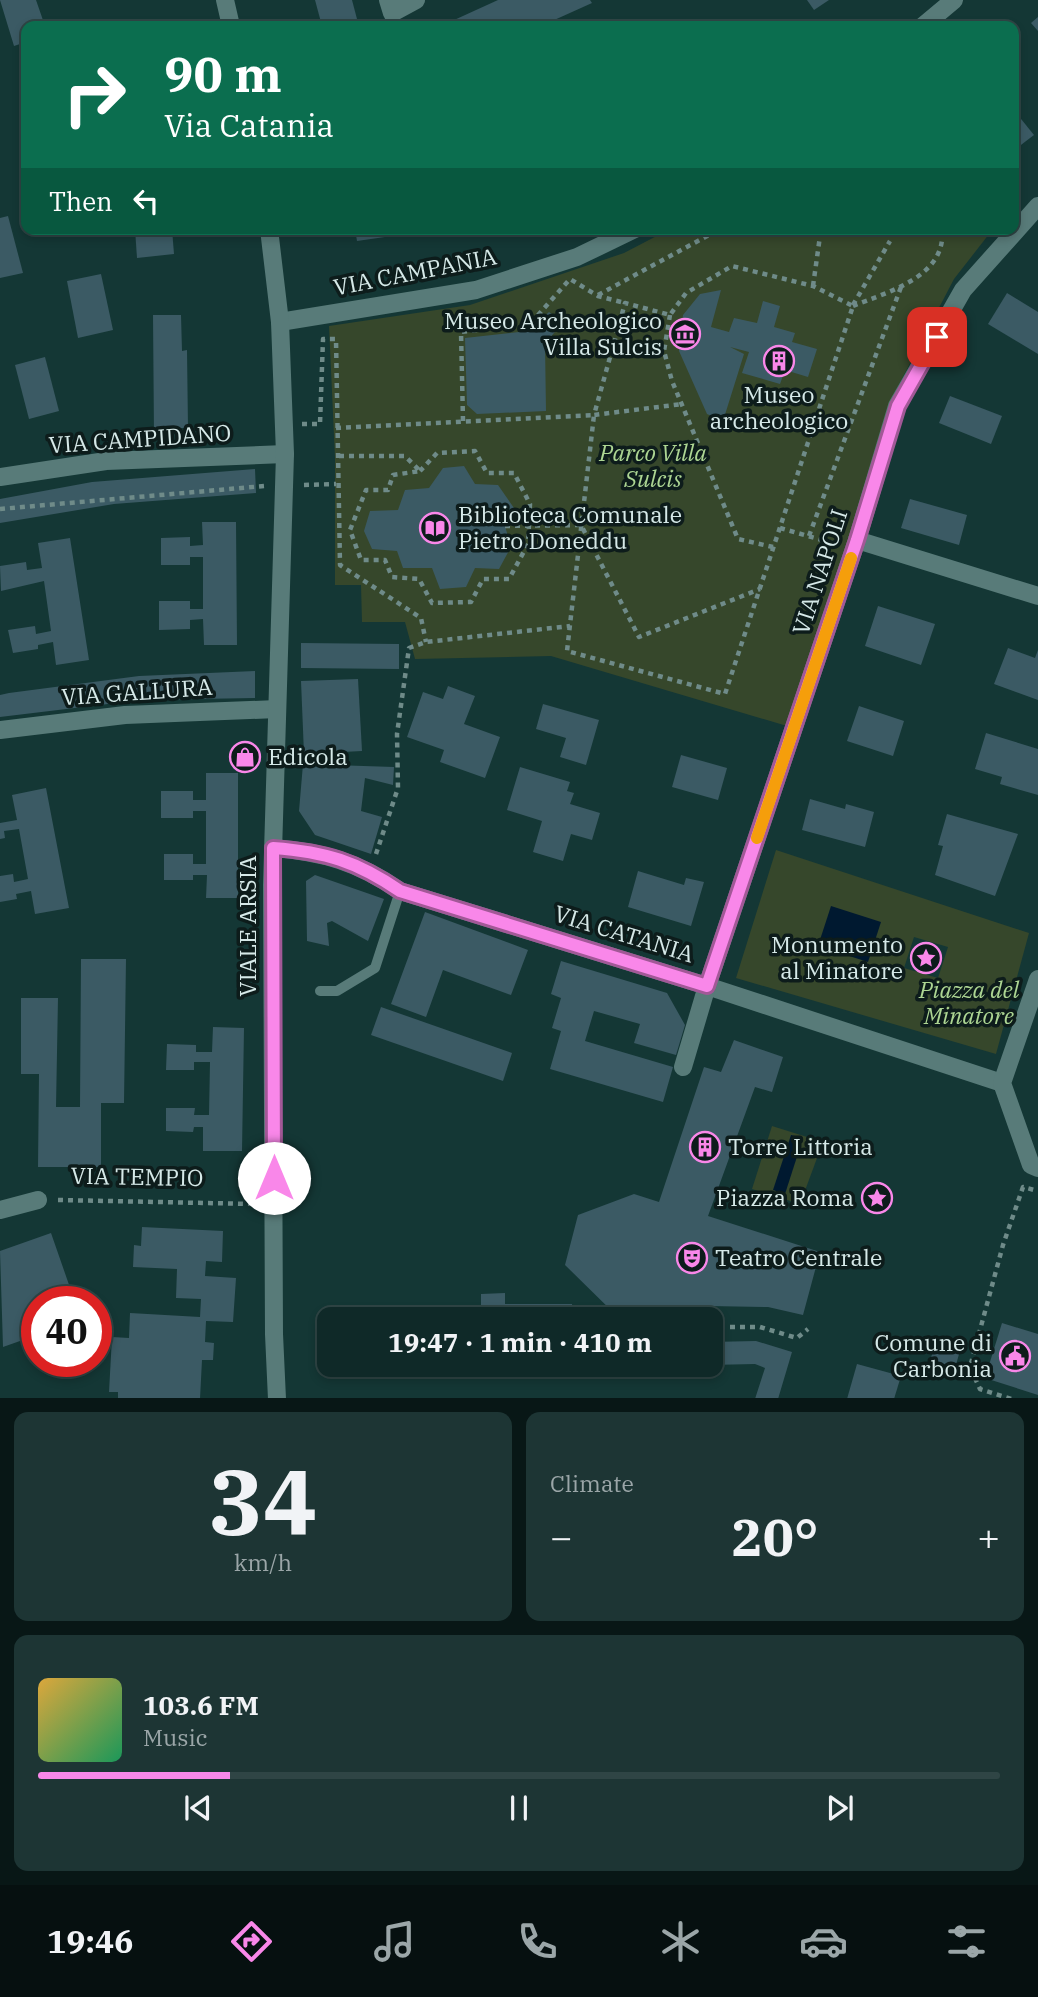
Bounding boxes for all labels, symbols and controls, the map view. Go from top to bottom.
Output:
text: 90 m [164,42,282,105]
icon: right [49,49,140,140]
text: Via Catania [164,104,334,146]
icon: left [127,182,165,220]
text: Then [49,184,113,218]
street label: VIA CAMPANIA [331,240,499,302]
place label: Museo Archeologico Villa Sulcis [444,305,662,361]
pin [907,307,967,367]
museum icon: Museo Archeologico Villa Sulcis [668,317,702,351]
icon: arrive [918,318,956,356]
building icon: Museo archeologico [762,344,796,378]
place label: Museo archeologico [710,379,848,435]
street label: VIA CAMPIDANO [48,417,232,459]
park label: Parco Villa Sulcis [598,437,707,493]
place label: Biblioteca Comunale Pietro Doneddu [458,499,682,555]
street label: VIA NAPOLI [785,505,853,638]
library icon: Biblioteca Comunale Pietro Doneddu [418,511,452,545]
street label: VIA GALLURA [60,671,214,711]
shop icon: Edicola [228,740,262,774]
place label: Edicola [268,741,348,771]
street label: VIALE ARSIA [232,855,262,997]
street label: VIA CATANIA [551,898,698,969]
place label: Monumento al Minatore [771,929,903,985]
place icon: Monumento al Minatore [909,941,943,975]
park label: Piazza del Minatore [918,974,1020,1030]
building icon: Torre Littoria [688,1130,722,1164]
place label: Torre Littoria [728,1131,873,1161]
position arrow [237,1141,311,1215]
street label: VIA TEMPIO [70,1160,204,1192]
place icon: Piazza Roma [860,1181,894,1215]
place label: Piazza Roma [716,1182,854,1212]
theatre icon: Teatro Centrale [675,1241,709,1275]
place label: Teatro Centrale [715,1242,882,1272]
speed limit sign: 40 [21,1286,112,1377]
text: 19:47 · 1 min · 410 m [388,1325,652,1359]
place label: Comune di Carbonia [875,1327,992,1383]
public building icon: Comune di Carbonia [998,1339,1032,1373]
text: 34 [208,1442,318,1560]
text: Climate [550,1468,634,1498]
text: 20° [732,1503,818,1570]
text: − [550,1512,573,1561]
text: + [977,1512,1000,1561]
text: km/h [234,1547,292,1577]
text: 103.6 FM [143,1688,259,1722]
text: Music [143,1722,208,1752]
icon: previous [179,1789,217,1827]
icon: pause [500,1789,538,1827]
icon: next [821,1789,859,1827]
icon: directions [227,1917,276,1966]
icon: music [370,1917,419,1966]
icon: phone [513,1917,562,1966]
icon: climate [656,1917,705,1966]
icon: car [799,1917,848,1966]
icon: filters [942,1917,991,1966]
text: 19:46 [47,1920,133,1962]

